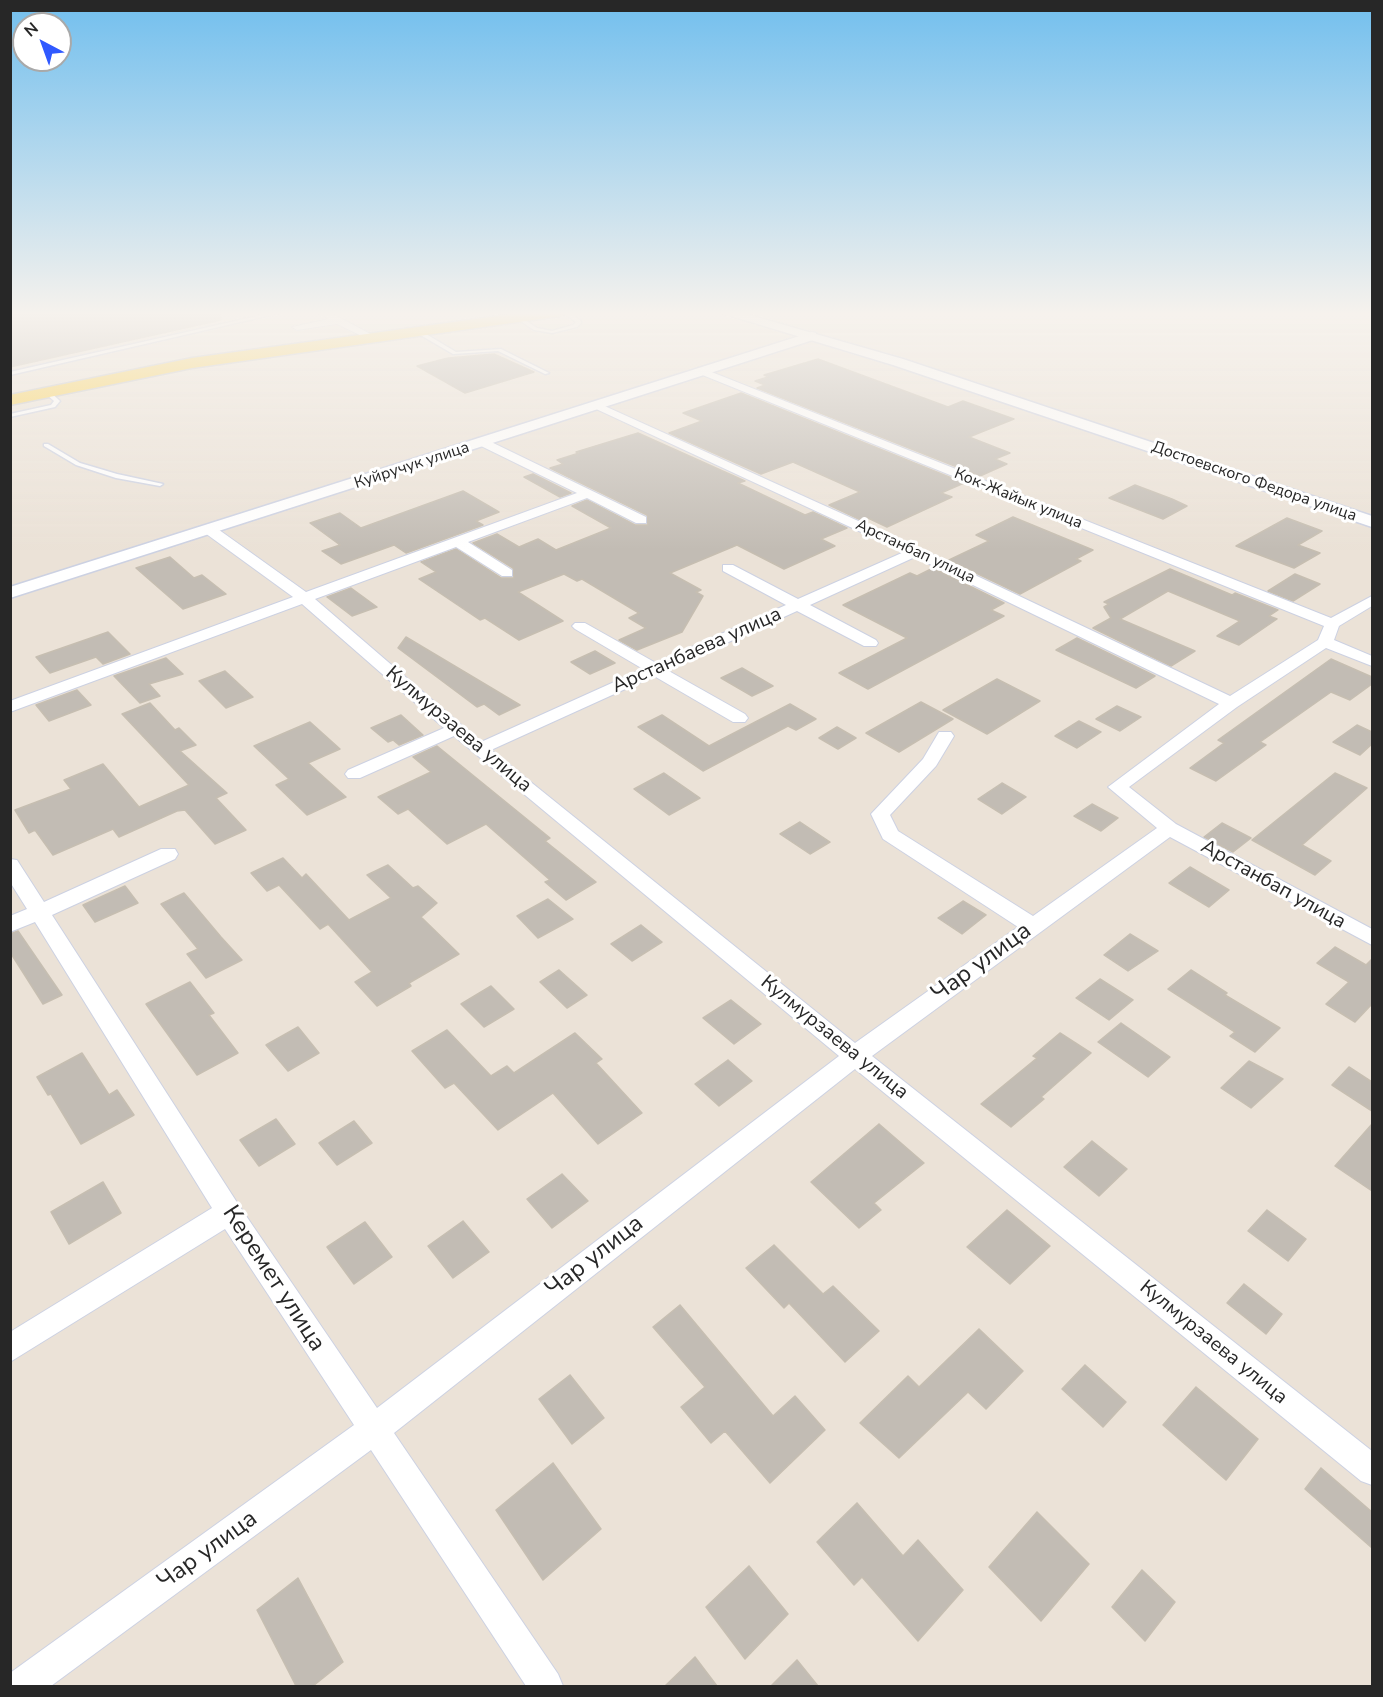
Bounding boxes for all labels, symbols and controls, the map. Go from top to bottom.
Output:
north arrow [12,12,72,72]
text: N [20,18,43,42]
street label: Куйручук улица [352,438,472,494]
street label: Достоевского Федора улица [1149,438,1359,526]
street label: Кок-Жайык улица [951,464,1085,534]
street label: Арстанбап улица [852,516,978,588]
street label: Арстанбаева улица [609,603,785,699]
street label: Кулмурзаева улица [380,662,536,798]
street label: Арстанбап улица [1196,835,1350,935]
street label: Чар улица [926,917,1038,1009]
street label: Кулмурзаева улица [755,971,913,1105]
street label: Керемет улица [215,1201,331,1357]
street label: Чар улица [540,1210,650,1304]
street label: Кулмурзаева улица [1134,1276,1292,1410]
street label: Чар улица [152,1505,264,1597]

